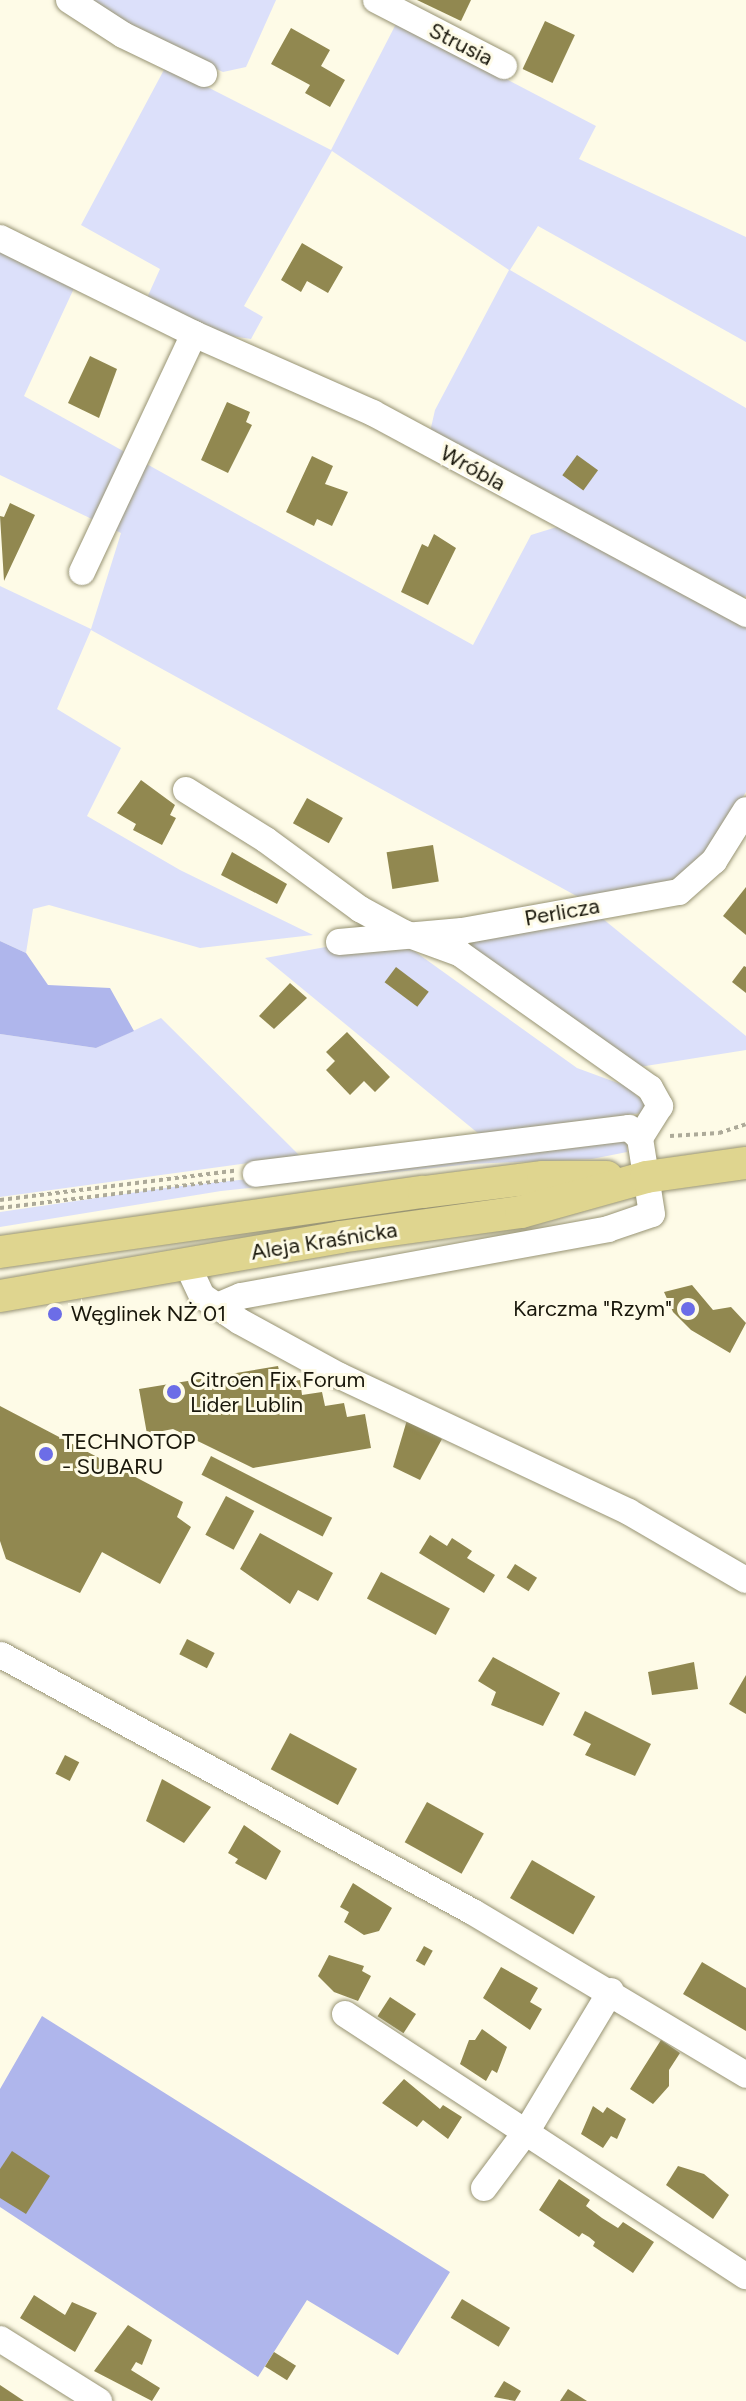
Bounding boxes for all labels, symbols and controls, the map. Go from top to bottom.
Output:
street label: Strusia [425,17,497,71]
street label: Wróbla [436,439,510,497]
street label: Perlicza [522,892,602,932]
street label: Aleja Kraśnicka [249,1216,399,1266]
place label: Karczma "Rzym" [513,1296,672,1322]
marker: Karczma "Rzym" [679,1300,697,1318]
place label: Węglinek NŻ 01 [71,1301,226,1327]
marker: Węglinek NŻ 01 [46,1305,64,1323]
place label: Citroen Fix Forum Lider Lublin [190,1366,365,1418]
marker: Citroen Fix Forum Lider Lublin [165,1383,183,1401]
place label: TECHNOTOP - SUBARU [62,1428,195,1480]
marker: TECHNOTOP - SUBARU [37,1445,55,1463]

